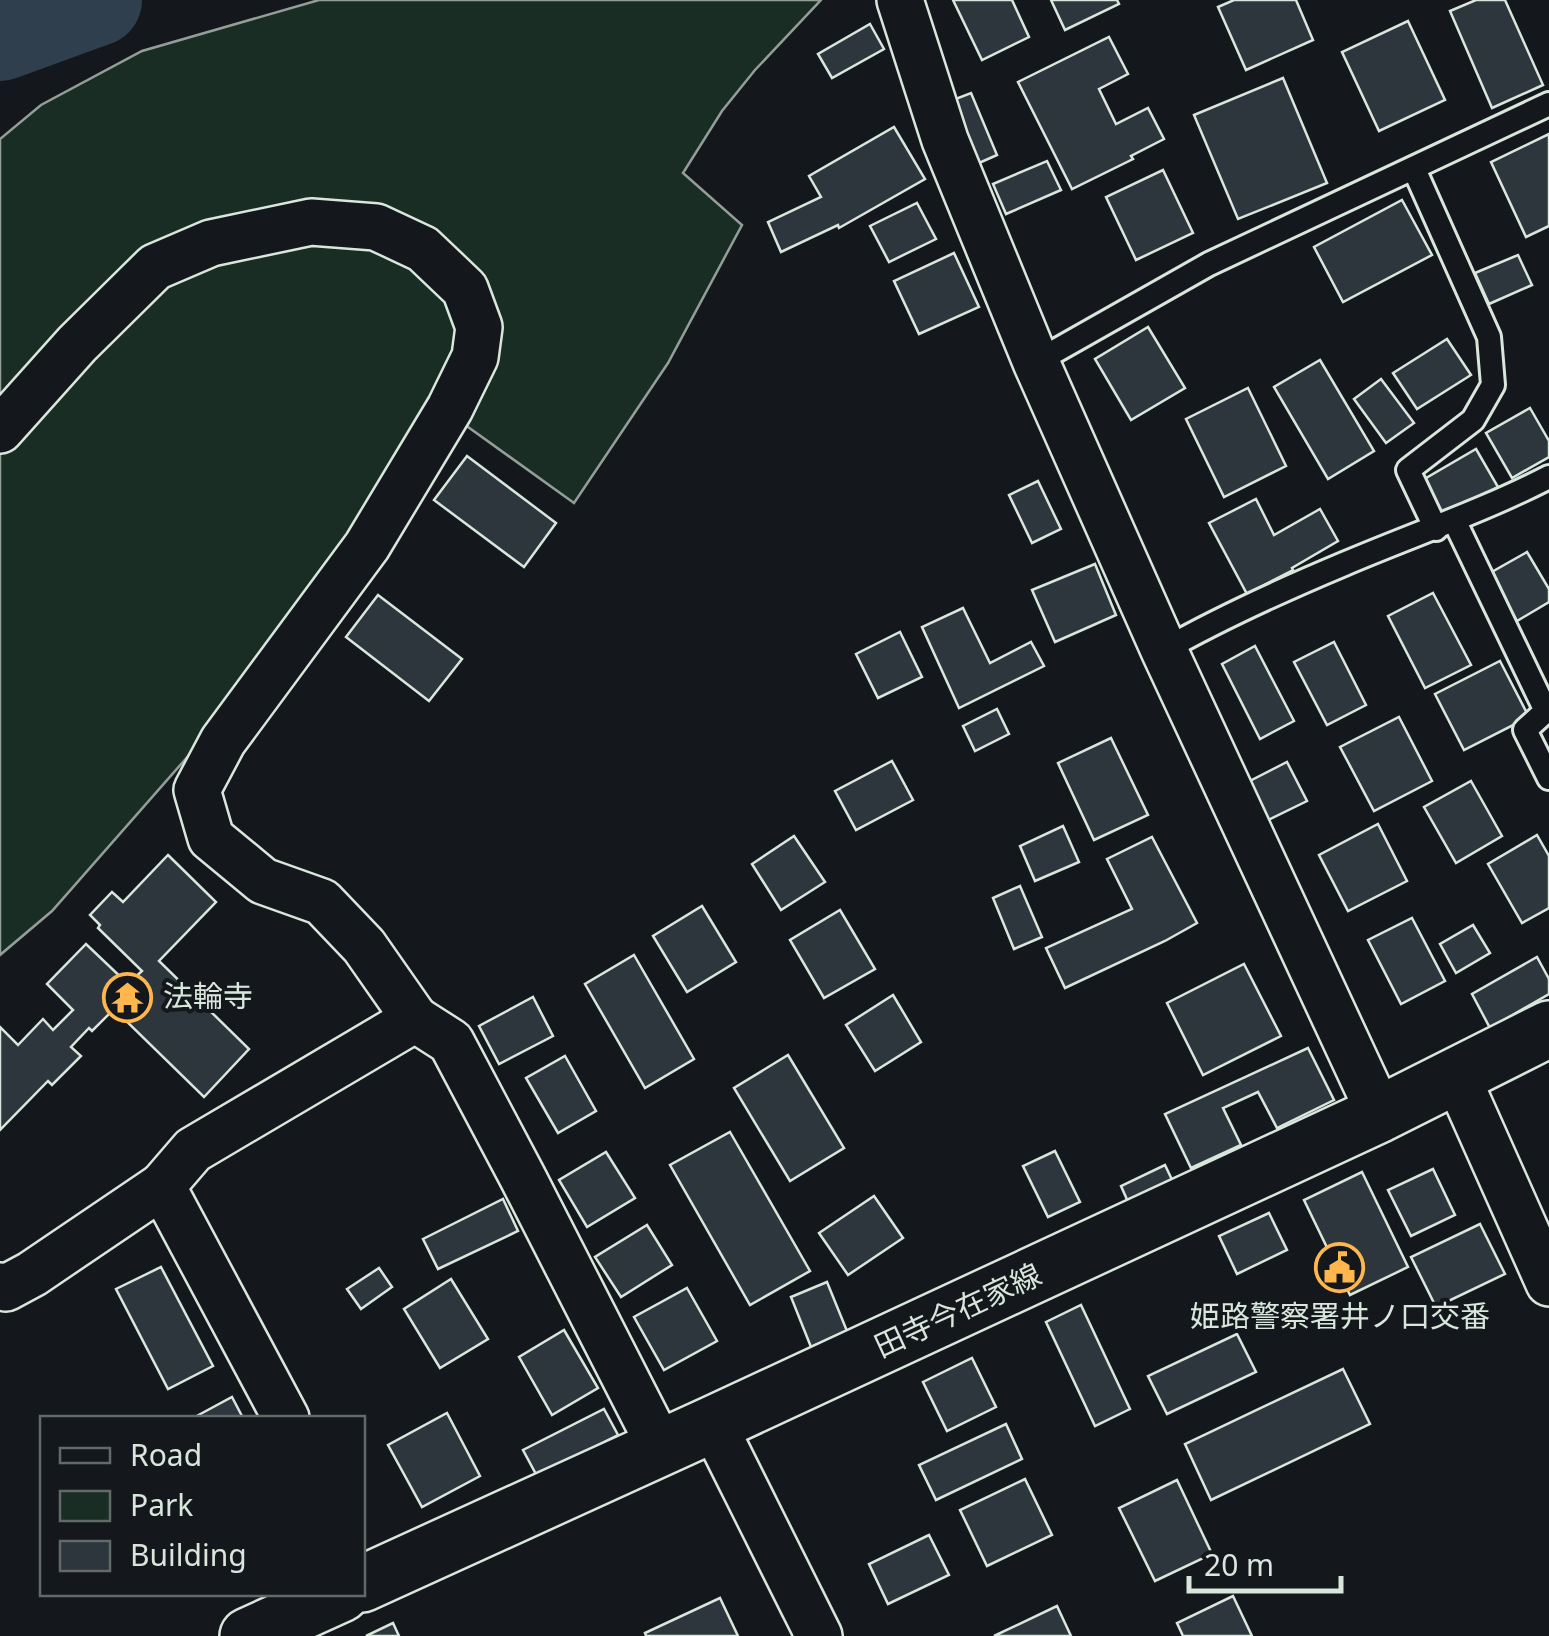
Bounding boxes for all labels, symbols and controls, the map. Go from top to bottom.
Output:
temple icon: 法輪寺 [102,971,154,1023]
place label: 法輪寺 [163,975,253,1016]
public building icon: 姫路警察署井ノ口交番 [1314,1242,1366,1294]
street label: 田寺今在家線 [867,1253,1048,1366]
place label: 姫路警察署井ノ口交番 [1190,1295,1490,1336]
legend [40,1416,365,1596]
text: Road [130,1434,202,1475]
text: Park [130,1484,193,1525]
scale bar [1189,1531,1342,1593]
text: Building [130,1534,247,1575]
text: 20 m [1204,1544,1274,1585]

